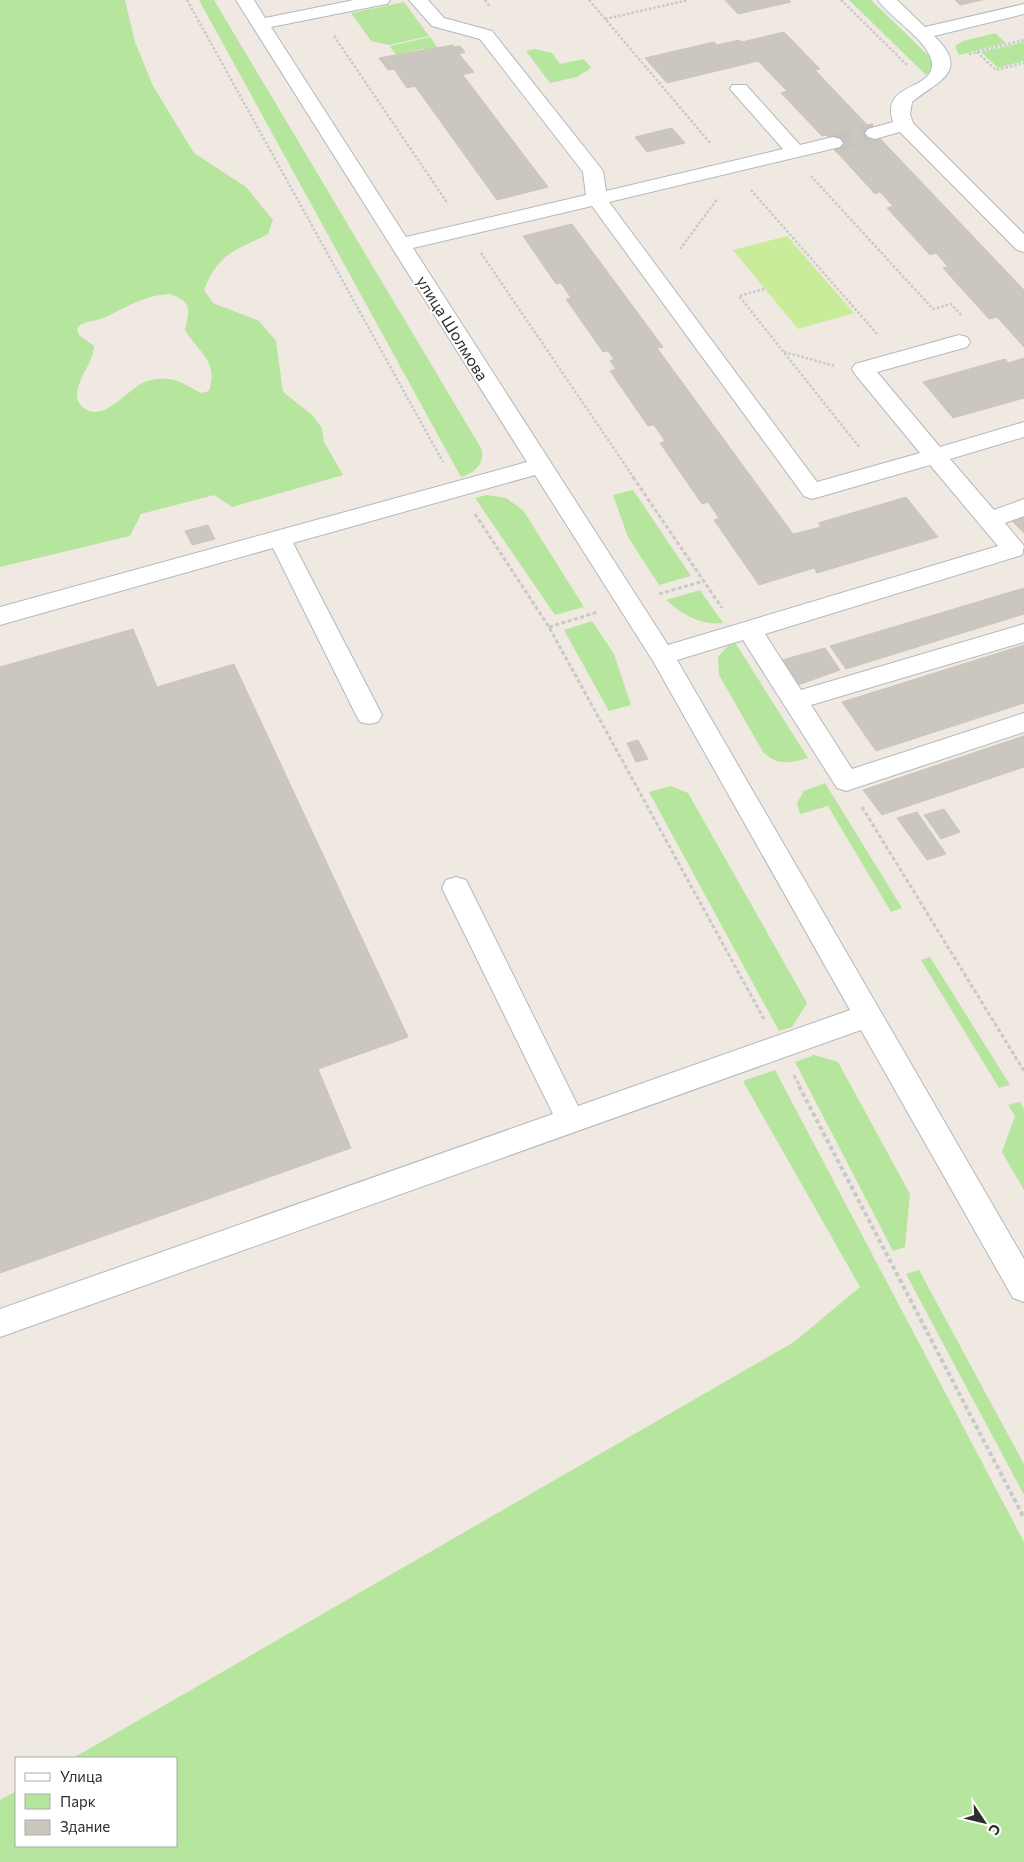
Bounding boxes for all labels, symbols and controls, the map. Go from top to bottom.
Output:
street label: улица Шолмова [413,272,493,384]
legend [15,1757,178,1847]
text: Улица [60,1767,102,1785]
text: Парк [60,1792,96,1810]
north arrow [959,1797,1009,1847]
text: Здание [60,1817,110,1835]
text: С [985,1821,1005,1839]

